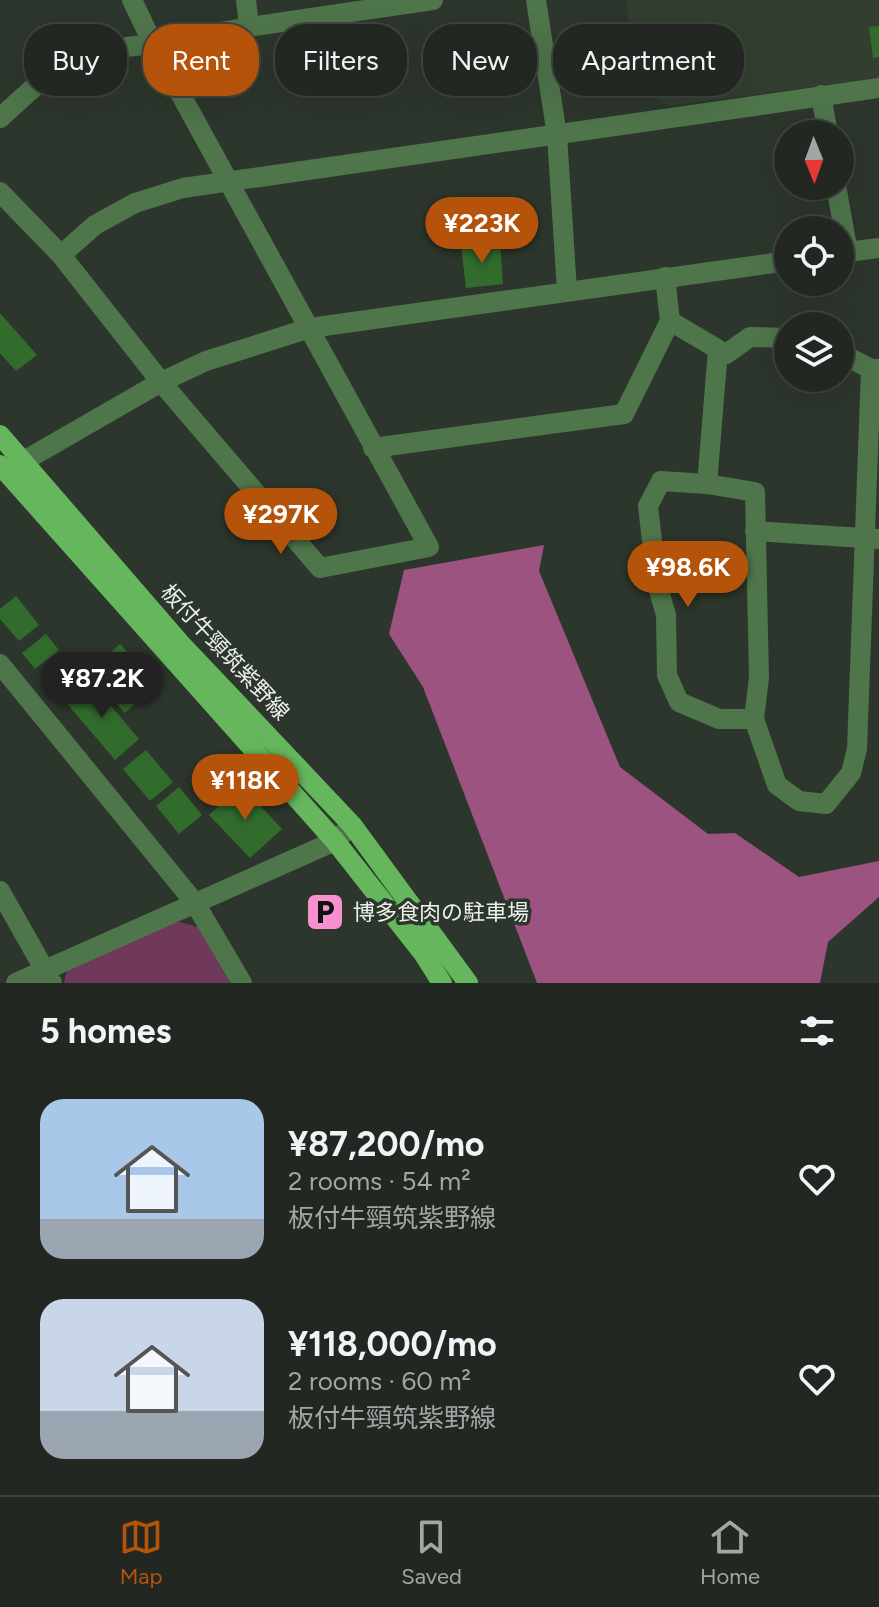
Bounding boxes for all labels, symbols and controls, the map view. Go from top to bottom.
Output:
chip: Buy [24,24,127,96]
chip: Rent [143,24,259,96]
chip: Filters [275,24,407,96]
chip: New [423,24,537,96]
chip: Apartment [553,24,744,96]
north arrow [774,120,854,200]
map controls [774,120,854,392]
pin: ¥223K [426,197,538,265]
text: ¥223K [443,207,521,239]
button: locate [774,216,854,296]
button: layers [774,312,854,392]
pin: ¥297K [225,488,337,556]
text: ¥297K [242,498,320,530]
pin: ¥98.6K [623,541,753,609]
text: ¥98.6K [645,551,731,583]
street label: 板付牛頸筑紫野線 [155,578,295,726]
pin: ¥87.2K [37,652,167,720]
text: ¥87.2K [60,662,144,694]
pin: ¥118K [189,754,301,822]
text: ¥118K [210,764,280,796]
parking icon: 博多食肉の駐車場 [304,891,346,933]
place label: 博多食肉の駐車場 [353,899,529,926]
icon: filters [795,1009,839,1053]
text: 5 homes [40,1011,171,1052]
text: ¥87,200/mo [288,1124,485,1165]
icon: home [104,1131,200,1227]
icon: heart [795,1157,839,1201]
text: 2 rooms · 54 m² [288,1165,471,1197]
text: 板付牛頸筑紫野線 [288,1202,496,1234]
text: ¥118,000/mo [288,1324,497,1365]
icon: home [104,1331,200,1427]
icon: heart [795,1357,839,1401]
text: 2 rooms · 60 m² [288,1365,471,1397]
text: 板付牛頸筑紫野線 [288,1402,496,1434]
tab: Map [119,1515,163,1590]
tab: Saved [401,1515,462,1590]
tab: Home [700,1515,760,1590]

